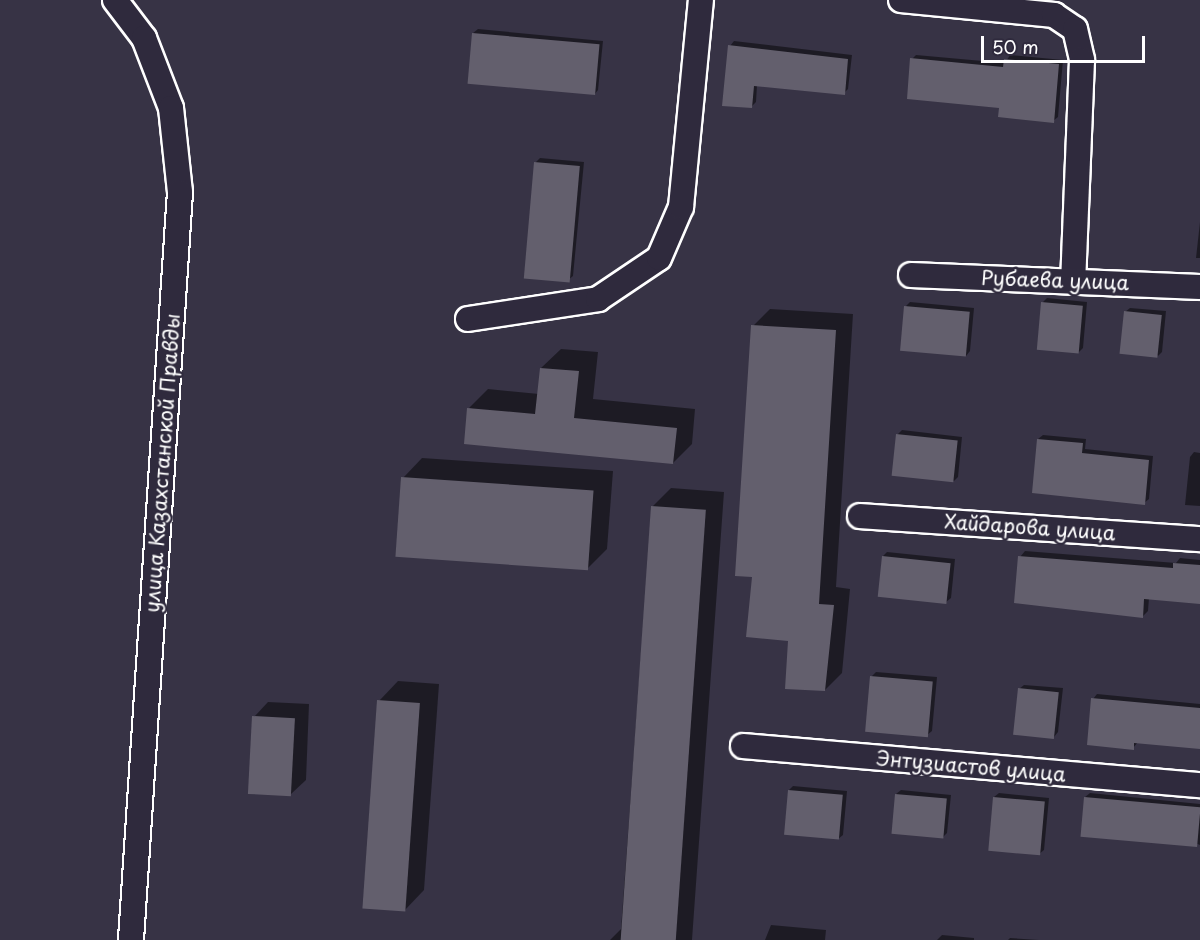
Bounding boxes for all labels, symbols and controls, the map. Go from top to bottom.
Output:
scale bar [984,24,1148,62]
text: 50 m [992,33,1039,60]
street label: Рубаева улица [980,265,1130,295]
street label: улица Казахстанской Правды [140,312,184,614]
street label: Хайдарова улица [943,509,1117,545]
street label: Энтузиастов улица [875,746,1067,786]

